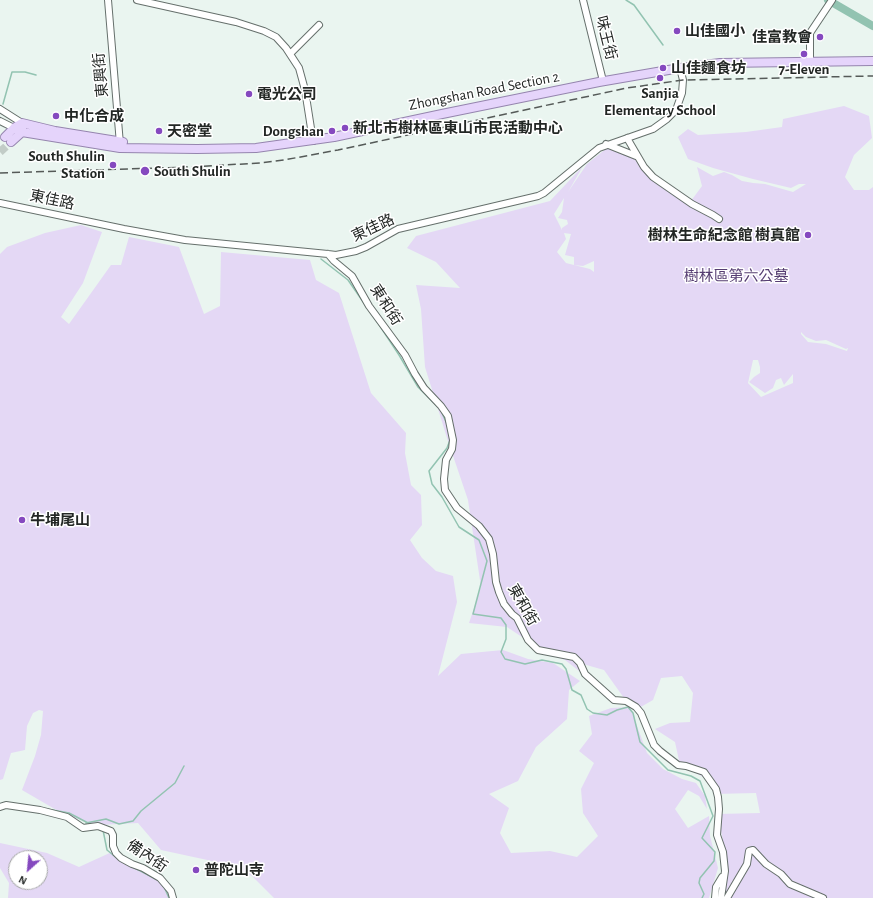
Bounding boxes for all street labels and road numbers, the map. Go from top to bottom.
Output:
street label: 味王街 [592,14,620,62]
street label: 東興街 [90,52,112,98]
street label: Zhongshan Road Section 2 [407,68,561,114]
street label: 東佳路 [28,187,76,213]
street label: 東佳路 [349,210,397,246]
street label: 東和街 [366,281,406,329]
street label: 東和街 [504,581,542,629]
street label: 備內街 [123,836,171,876]

